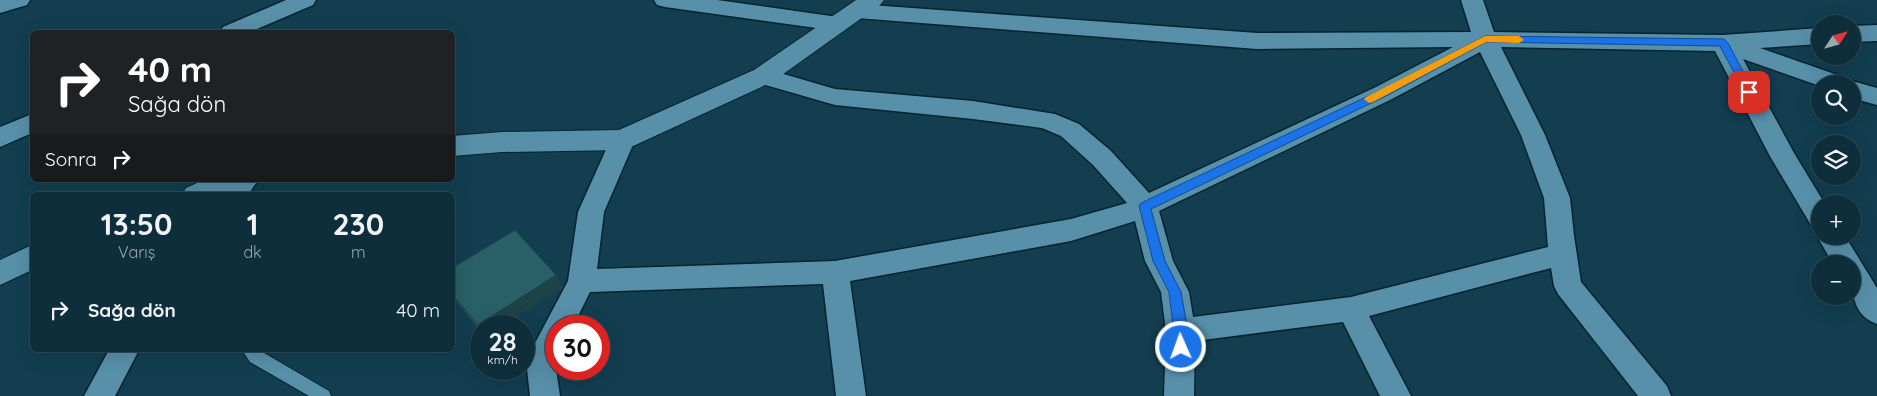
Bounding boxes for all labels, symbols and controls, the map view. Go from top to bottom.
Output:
north arrow [1811,15,1861,65]
map controls [1811,15,1861,305]
text: 40 m [128,47,212,91]
icon: right [45,50,110,115]
pin [1728,71,1770,113]
button: search [1811,75,1861,125]
icon: arrive [1735,78,1763,106]
text: Sağa dön [128,90,226,118]
button: layers [1811,135,1861,185]
icon: right [107,145,135,173]
text: Sonra [45,147,97,171]
button: + [1811,195,1861,245]
text: 13:50 [101,205,173,243]
text: 1 [247,205,258,243]
text: 230 [333,205,384,243]
text: Varış [118,242,155,262]
text: dk [243,242,262,262]
text: m [351,242,366,262]
button: − [1811,255,1861,305]
icon: right [45,296,73,324]
text: Sağa dön [88,298,176,322]
text: 40 m [396,298,440,322]
speed limit sign: 30 [545,315,610,380]
position arrow [1154,320,1206,372]
text: 28 [489,326,516,357]
text: km/h [487,352,518,367]

